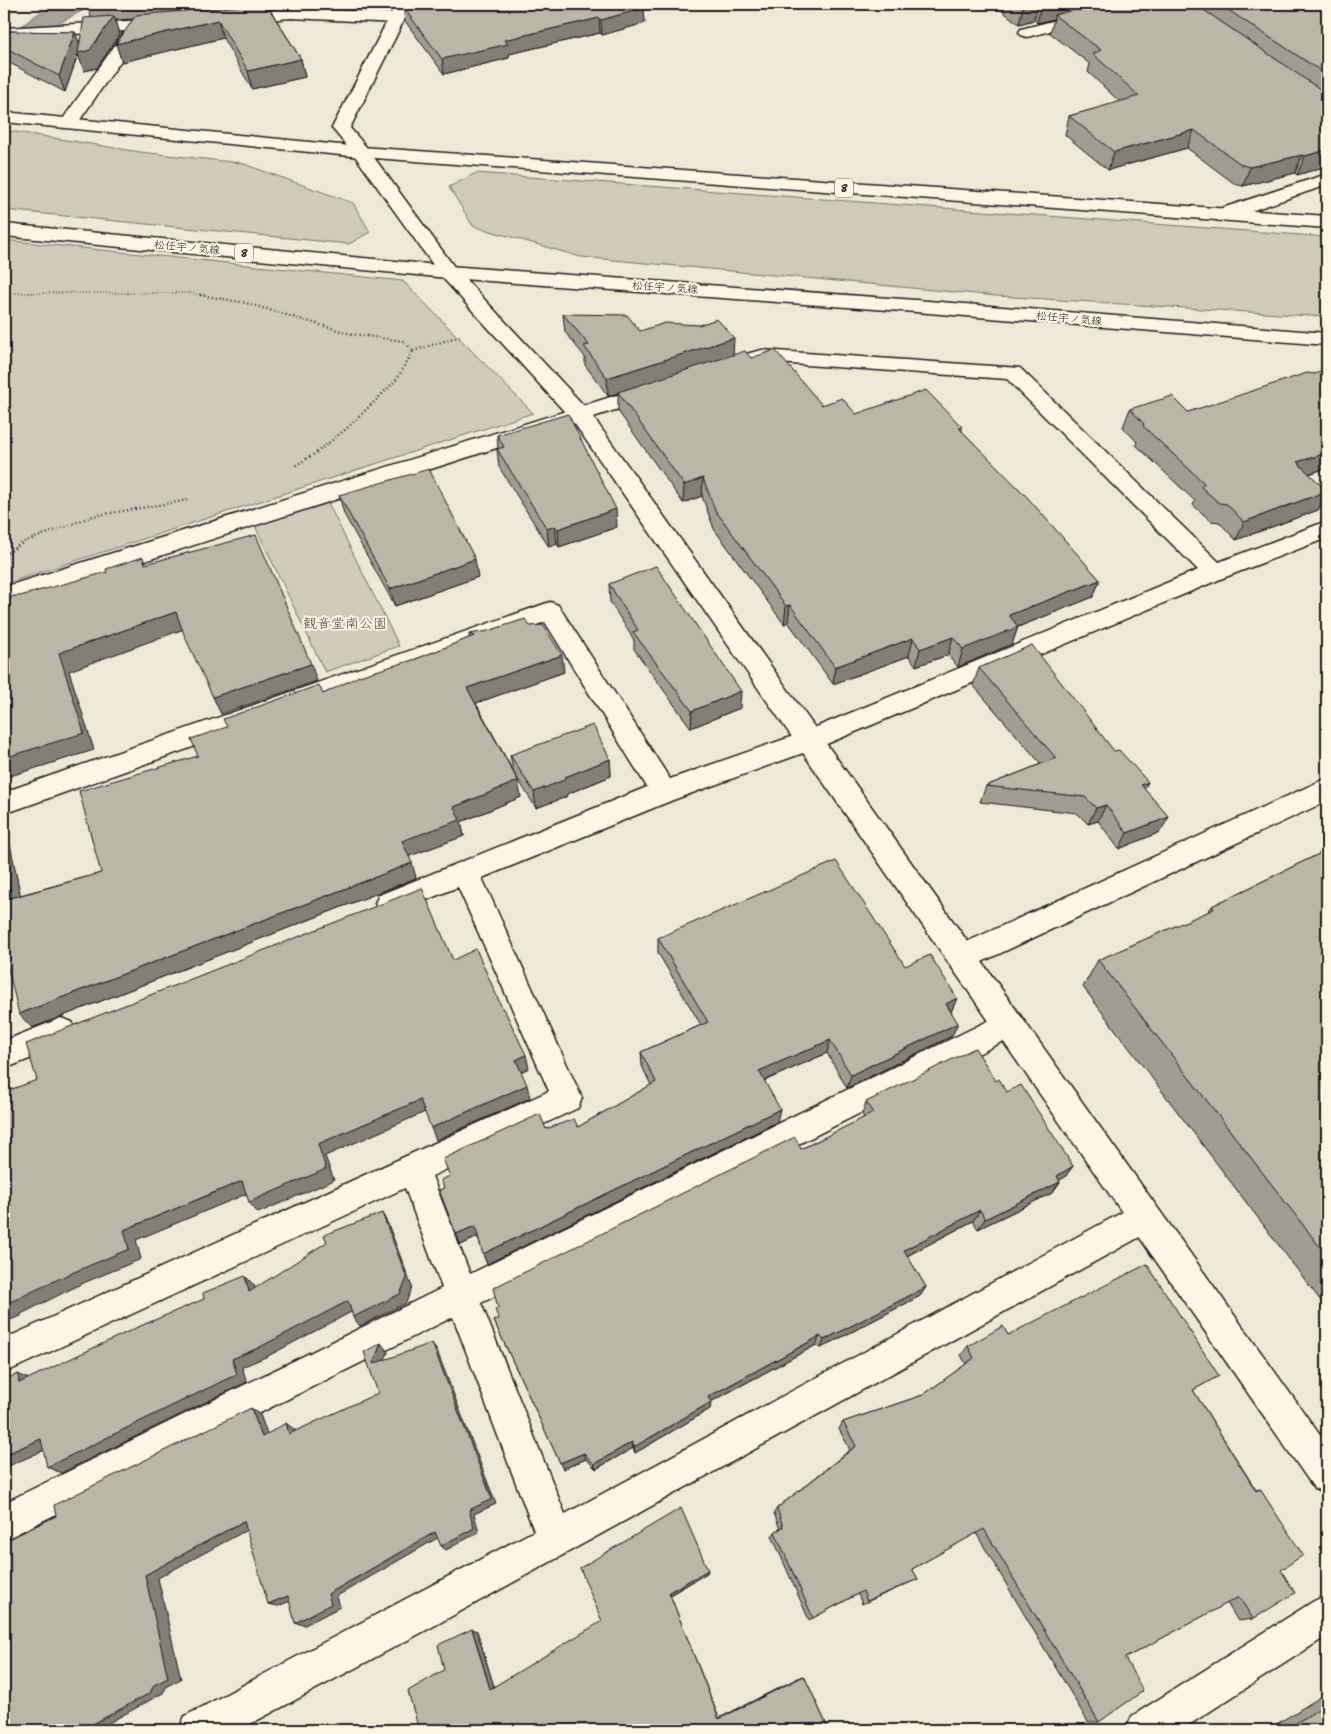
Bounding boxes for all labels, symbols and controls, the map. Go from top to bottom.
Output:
road number: 8 [835,178,853,198]
street label: 松任宇ノ気線 [153,236,221,260]
road number: 8 [235,244,253,262]
street label: 松任宇ノ気線 [631,277,699,299]
street label: 松任宇ノ気線 [1035,307,1103,331]
park label: 観音堂南公園 [303,613,387,635]

